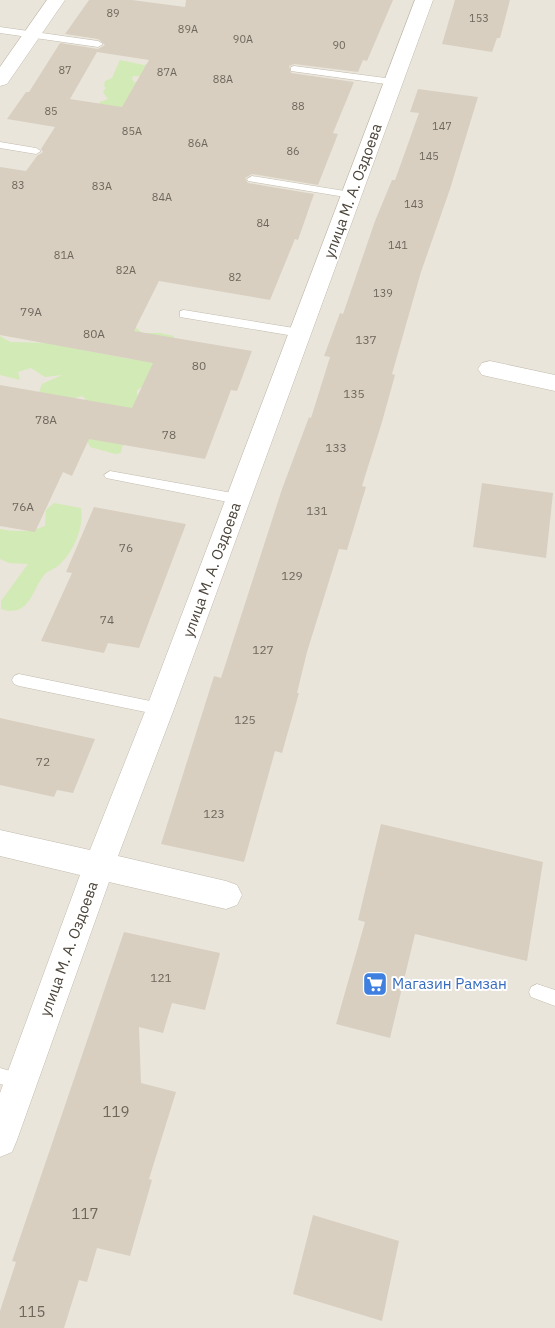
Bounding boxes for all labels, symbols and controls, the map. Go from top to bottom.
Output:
house number: 89 [106,6,120,20]
house number: 153 [469,11,489,25]
house number: 89А [178,22,198,36]
house number: 90А [233,32,253,46]
house number: 90 [332,38,346,52]
house number: 87 [58,63,72,77]
house number: 87А [157,65,177,79]
house number: 88А [213,72,233,86]
house number: 88 [291,99,305,113]
house number: 85 [44,104,58,118]
house number: 147 [432,119,452,133]
street label: улица М. А. Оздоева [319,121,386,261]
house number: 85А [122,124,142,138]
house number: 86А [188,136,208,150]
house number: 86 [286,144,300,158]
house number: 145 [419,149,439,163]
house number: 83 [11,178,25,192]
house number: 83А [92,179,112,193]
house number: 84А [152,190,172,204]
house number: 143 [404,197,424,211]
house number: 84 [256,216,270,230]
house number: 141 [388,238,408,252]
house number: 81А [54,248,74,262]
house number: 82А [116,263,136,277]
house number: 82 [228,270,242,284]
house number: 139 [373,286,393,300]
house number: 79А [20,304,42,319]
house number: 80А [83,326,105,341]
house number: 137 [355,332,377,347]
house number: 80 [192,358,206,373]
house number: 135 [343,386,365,401]
house number: 78А [35,412,57,427]
house number: 78 [162,427,176,442]
house number: 133 [325,440,347,455]
house number: 76А [12,499,34,514]
street label: улица М. А. Оздоева [178,500,245,640]
house number: 131 [306,503,328,518]
house number: 76 [119,540,133,555]
house number: 129 [281,568,303,583]
house number: 74 [100,612,114,627]
house number: 127 [252,642,274,657]
house number: 125 [234,712,256,727]
house number: 72 [36,754,50,769]
house number: 123 [203,806,225,821]
street label: улица М. А. Оздоева [35,879,102,1019]
house number: 121 [150,970,172,985]
supermarket icon: Магазин Рамзан [362,971,388,997]
place label: Магазин Рамзан [392,974,507,993]
house number: 119 [102,1102,130,1121]
house number: 117 [71,1204,99,1223]
house number: 115 [18,1302,46,1321]

